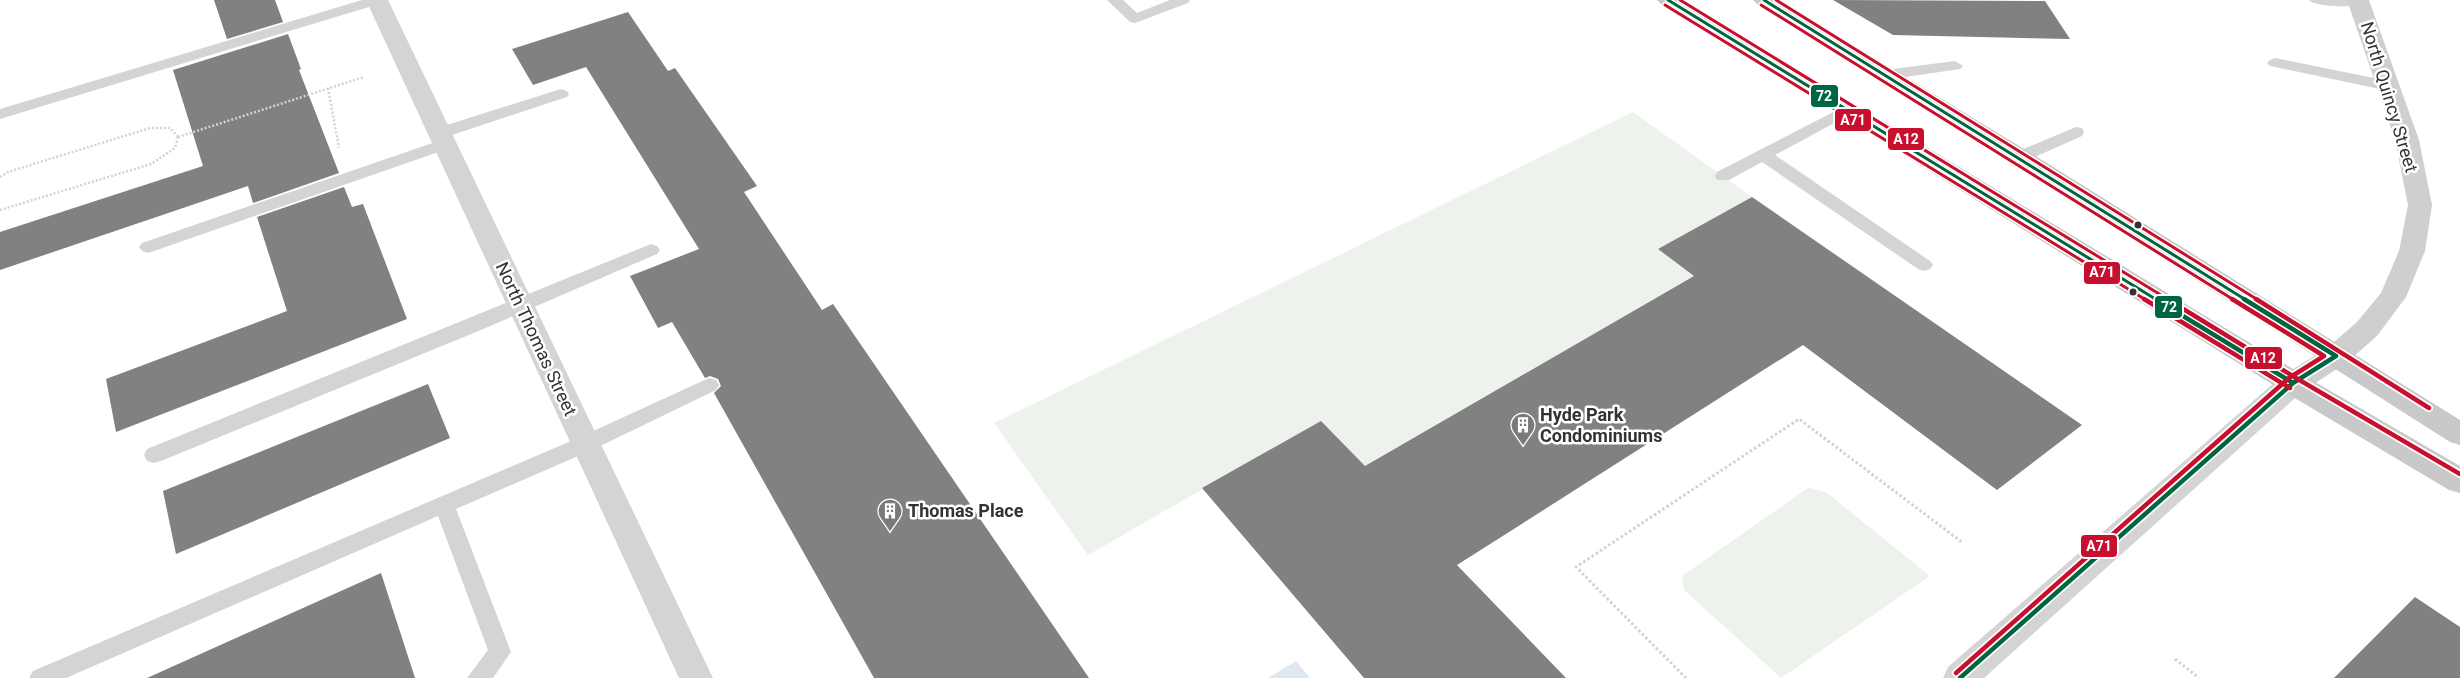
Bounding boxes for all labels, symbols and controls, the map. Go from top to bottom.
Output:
street label: North Quincy Street [2357,19,2422,175]
line badge: 72 [1810,84,1839,108]
text: 72 [1816,88,1832,104]
line badge: A71 [1834,108,1872,132]
text: A71 [1840,112,1866,128]
line badge: A12 [1887,127,1925,151]
text: A12 [1893,131,1919,147]
unlabelled marker [2133,220,2143,230]
street label: North Thomas Street [492,259,581,419]
line badge: A71 [2083,261,2121,285]
text: A71 [2089,264,2115,280]
unlabelled marker [2128,287,2138,297]
line badge: 72 [2154,295,2183,319]
text: 72 [2161,299,2177,315]
line badge: A12 [2244,346,2283,370]
text: A12 [2250,350,2276,366]
place label: Hyde Park Condominiums [1540,404,1662,446]
building icon: Hyde Park Condominiums [1510,412,1536,446]
building icon: Thomas Place [877,498,903,532]
place label: Thomas Place [908,500,1024,521]
line badge: A71 [2080,534,2118,558]
text: A71 [2086,538,2112,554]

